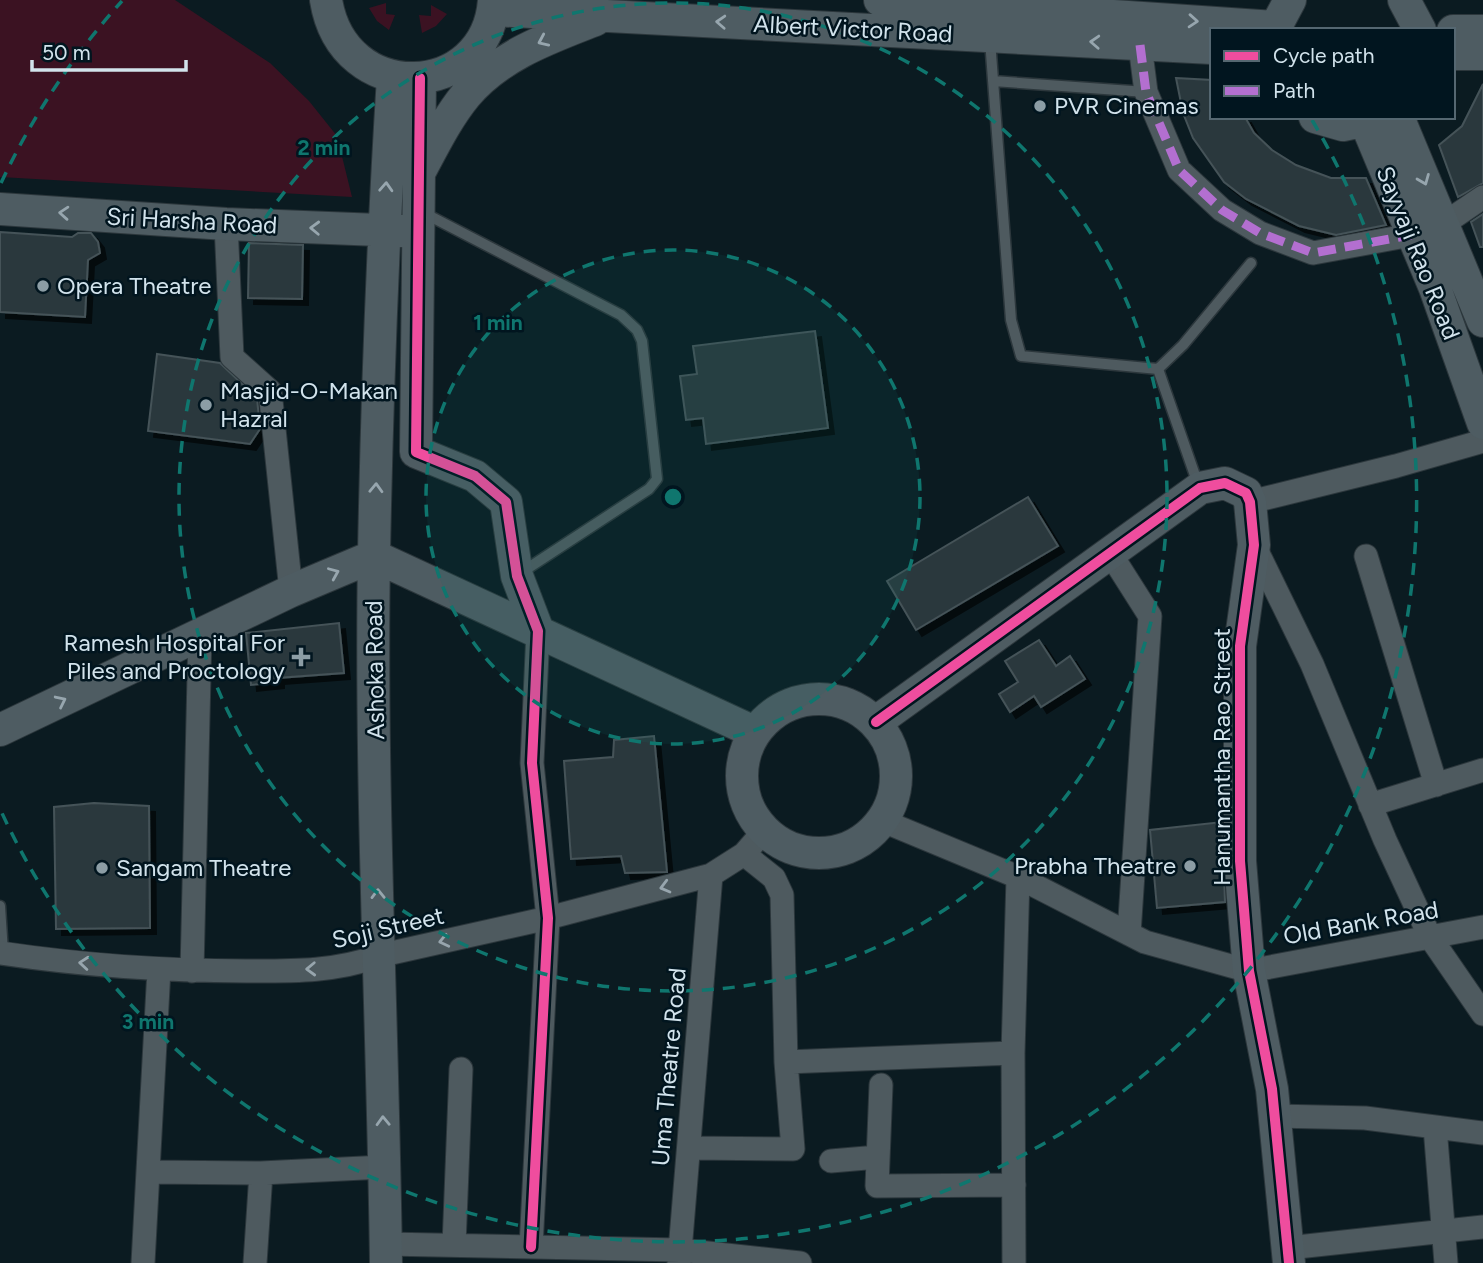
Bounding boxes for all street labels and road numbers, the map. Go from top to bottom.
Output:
street label: Albert Victor Road [753,9,953,48]
street label: Sayyaji Rao Road [1370,162,1466,344]
street label: Sri Harsha Road [106,202,278,239]
street label: Ashoka Road [359,600,390,740]
street label: Hanumantha Rao Street [1207,628,1236,886]
street label: Old Bank Road [1281,895,1441,950]
street label: Soji Street [329,901,447,954]
street label: Uma Theatre Road [645,967,692,1167]

